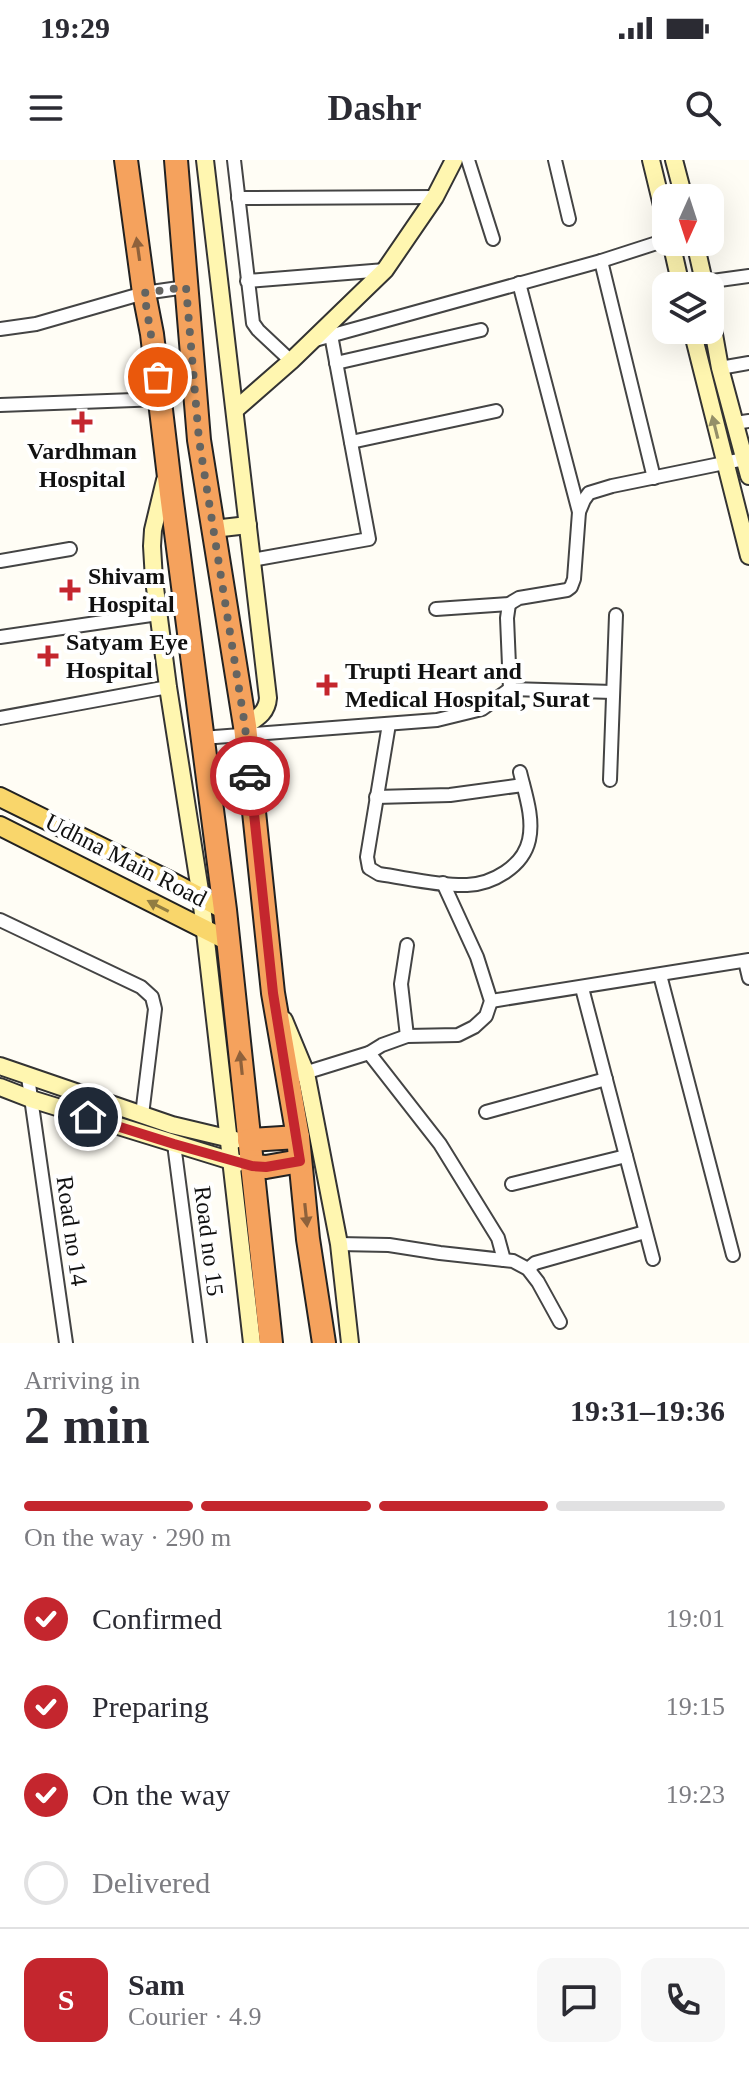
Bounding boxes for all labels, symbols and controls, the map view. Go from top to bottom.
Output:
text: 19:29 [40,11,110,44]
icon: menu [24,86,68,130]
icon: search [681,86,725,130]
text: Dashr [327,88,422,128]
north arrow [652,184,724,256]
map controls [652,184,724,344]
one-way arrow [131,237,144,262]
button: layers [652,272,724,344]
pin [124,343,192,411]
icon: bag [136,355,180,399]
marker: Vardhman Hospital [71,411,93,433]
one-way arrow [709,414,721,439]
place label: Vardhman Hospital [27,438,137,492]
place label: Shivam Hospital [88,563,175,617]
marker: Shivam Hospital [59,579,81,601]
place label: Satyam Eye Hospital [66,629,188,683]
marker: Satyam Eye Hospital [37,645,59,667]
place label: Trupti Heart and Medical Hospital, Surat [345,658,590,712]
marker: Trupti Heart and Medical Hospital, Surat [316,674,338,696]
courier [210,736,290,816]
icon: car [228,754,272,798]
street label: Udhna Main Road [41,808,211,912]
one-way arrow [147,899,170,912]
one-way arrow [234,1050,247,1075]
pin [54,1083,122,1151]
icon: home [66,1095,110,1139]
street label: Road no 14 [51,1174,93,1288]
street label: Road no 15 [189,1184,229,1298]
one-way arrow [299,1203,312,1228]
text: Arriving in [24,1366,140,1395]
text: 19:31–19:36 [570,1394,725,1427]
text: 2 min [24,1397,150,1454]
text: On the way · 290 m [24,1523,231,1552]
icon: check [24,1597,68,1641]
text: Confirmed [92,1602,222,1635]
text: 19:01 [666,1604,725,1633]
icon: check [24,1685,68,1729]
text: Preparing [92,1690,209,1723]
text: 19:15 [666,1692,725,1721]
icon: check [24,1773,68,1817]
text: On the way [92,1778,230,1811]
text: 19:23 [666,1780,725,1809]
text: Delivered [92,1866,210,1899]
button: chat [537,1958,621,2042]
button: phone [641,1958,725,2042]
text: Sam [128,1968,185,2001]
text: S [58,1983,74,2016]
text: Courier · 4.9 [128,2002,262,2031]

